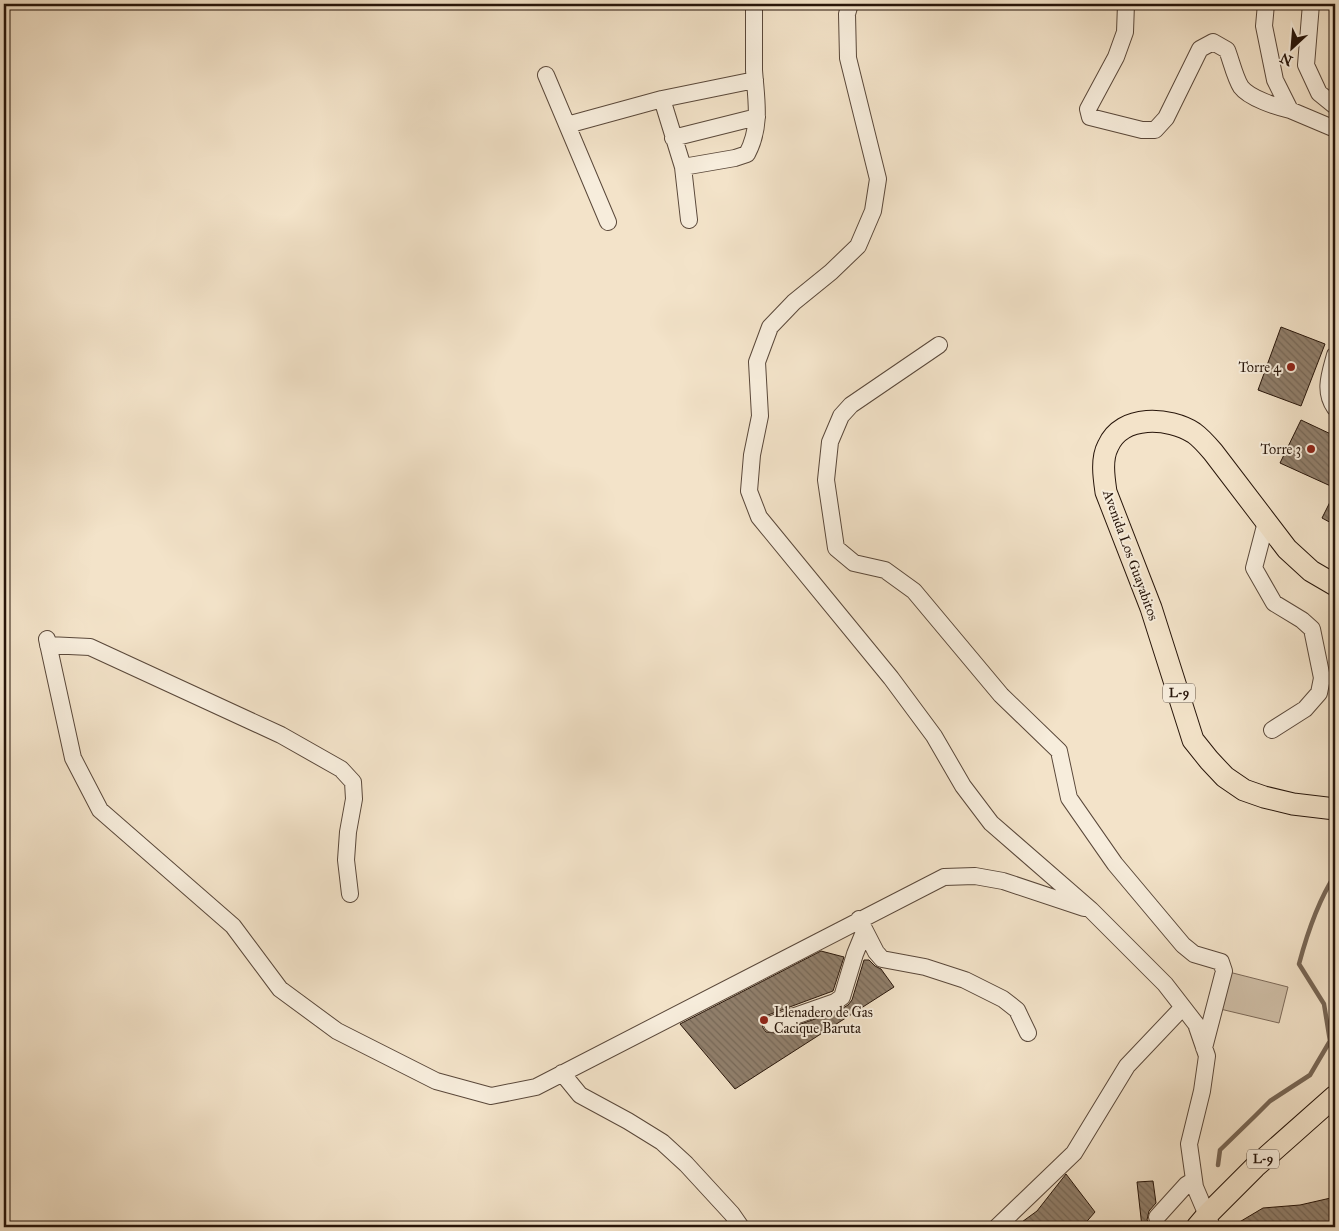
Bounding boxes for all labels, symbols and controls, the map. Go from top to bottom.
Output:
north arrow [1266,22,1316,72]
text: N [1277,49,1296,69]
place label: Torre 4 [1238,359,1282,376]
marker: Torre 4 [1285,361,1297,373]
place label: Torre 3 [1261,441,1301,458]
marker: Torre 3 [1305,443,1317,455]
street label: Avenida Los Guayabitos [1099,487,1162,623]
road number: L-9 [1163,684,1195,702]
place label: Llenadero de Gas Cacique Baruta [774,1004,873,1038]
marker: Llenadero de Gas Cacique Baruta [758,1014,770,1026]
road number: L-9 [1247,1150,1279,1168]

